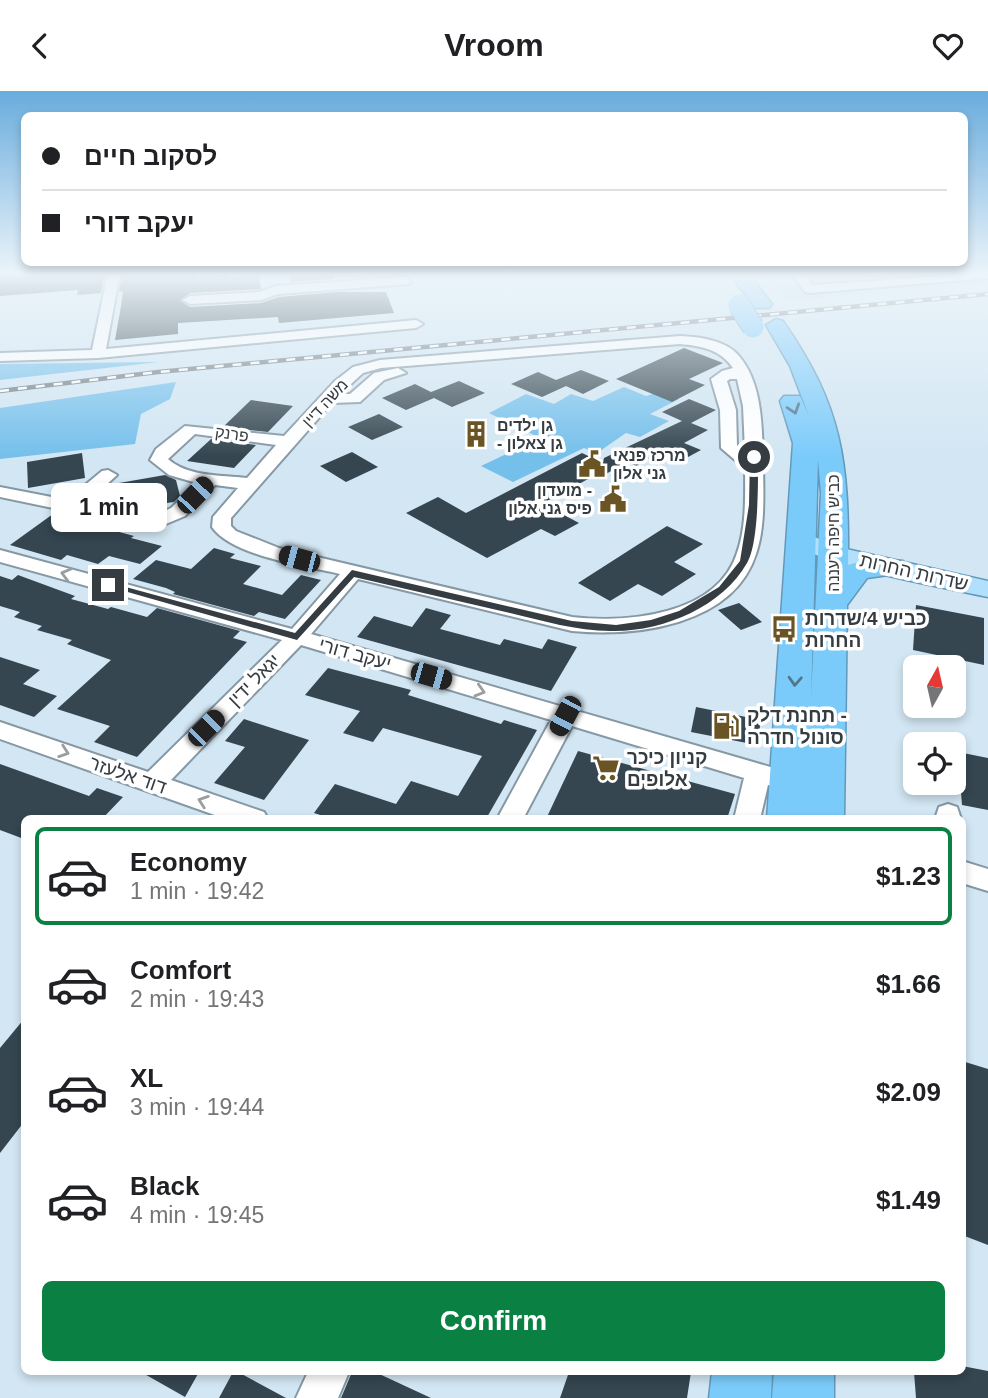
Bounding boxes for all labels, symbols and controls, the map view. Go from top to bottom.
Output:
icon: back [21,27,59,65]
text: Vroom [444,27,544,63]
icon: heart [929,27,967,65]
text: לסקוב חיים [84,141,217,171]
text: יעקב דורי [84,208,195,238]
street label: משה דיין [299,376,351,430]
one-way arrow [786,402,801,414]
place label: גן ילדים - גן צאלון [497,417,563,452]
building icon: גן ילדים - גן צאלון [461,419,491,449]
street label: פרנק [214,423,250,445]
route start [738,441,770,473]
place label: מרכז פנאי גני אלון [613,447,686,482]
public building icon: מרכז פנאי גני אלון [577,449,607,479]
car [173,473,218,517]
street label: כביש חיפה רעננה [825,474,842,592]
place label: מועדון - פיס גני אלון [508,482,592,517]
callout: 1 min [50,483,166,533]
public building icon: מועדון - פיס גני אלון [598,484,628,514]
text: 1 min [79,494,139,520]
car [276,543,323,575]
street label: שדרות החרות [858,549,970,595]
one-way arrow [60,567,72,582]
route end [92,569,124,601]
place label: כביש 4/שדרות החרות [805,608,927,651]
bus stop icon: כביש 4/שדרות החרות [769,614,799,644]
street label: יעקב דורי [316,634,394,674]
street label: יגאל ידין [224,650,284,710]
north arrow [903,655,966,717]
map controls [903,655,966,795]
car [408,660,455,692]
one-way arrow [787,676,802,687]
one-way arrow [474,682,486,697]
car [546,693,585,739]
place label: תחנת דלק - סונול חדרה [747,705,847,748]
car [184,706,229,750]
fuel station icon: תחנת דלק - סונול חדרה [711,711,741,741]
button: locate [903,732,966,795]
one-way arrow [58,744,70,758]
place label: קניון כיכר אלופים [627,747,707,790]
street label: דוד אלעזר [87,752,170,798]
supermarket icon: קניון כיכר אלופים [591,753,621,783]
one-way arrow [198,795,210,809]
icon: car [46,845,109,908]
text: Economy [130,847,247,877]
text: $1.23 [876,861,941,891]
text: 1 min · 19:42 [130,878,264,904]
icon: car [46,953,109,1016]
text: Comfort [130,955,231,985]
text: $1.66 [876,969,941,999]
text: 2 min · 19:43 [130,986,264,1012]
icon: car [46,1061,109,1124]
text: XL [130,1063,163,1093]
text: $2.09 [876,1077,941,1107]
text: 3 min · 19:44 [130,1094,264,1120]
icon: car [46,1169,109,1232]
text: Black [130,1171,199,1201]
text: $1.49 [876,1185,941,1215]
text: 4 min · 19:45 [130,1202,264,1228]
button: Confirm [42,1281,945,1361]

